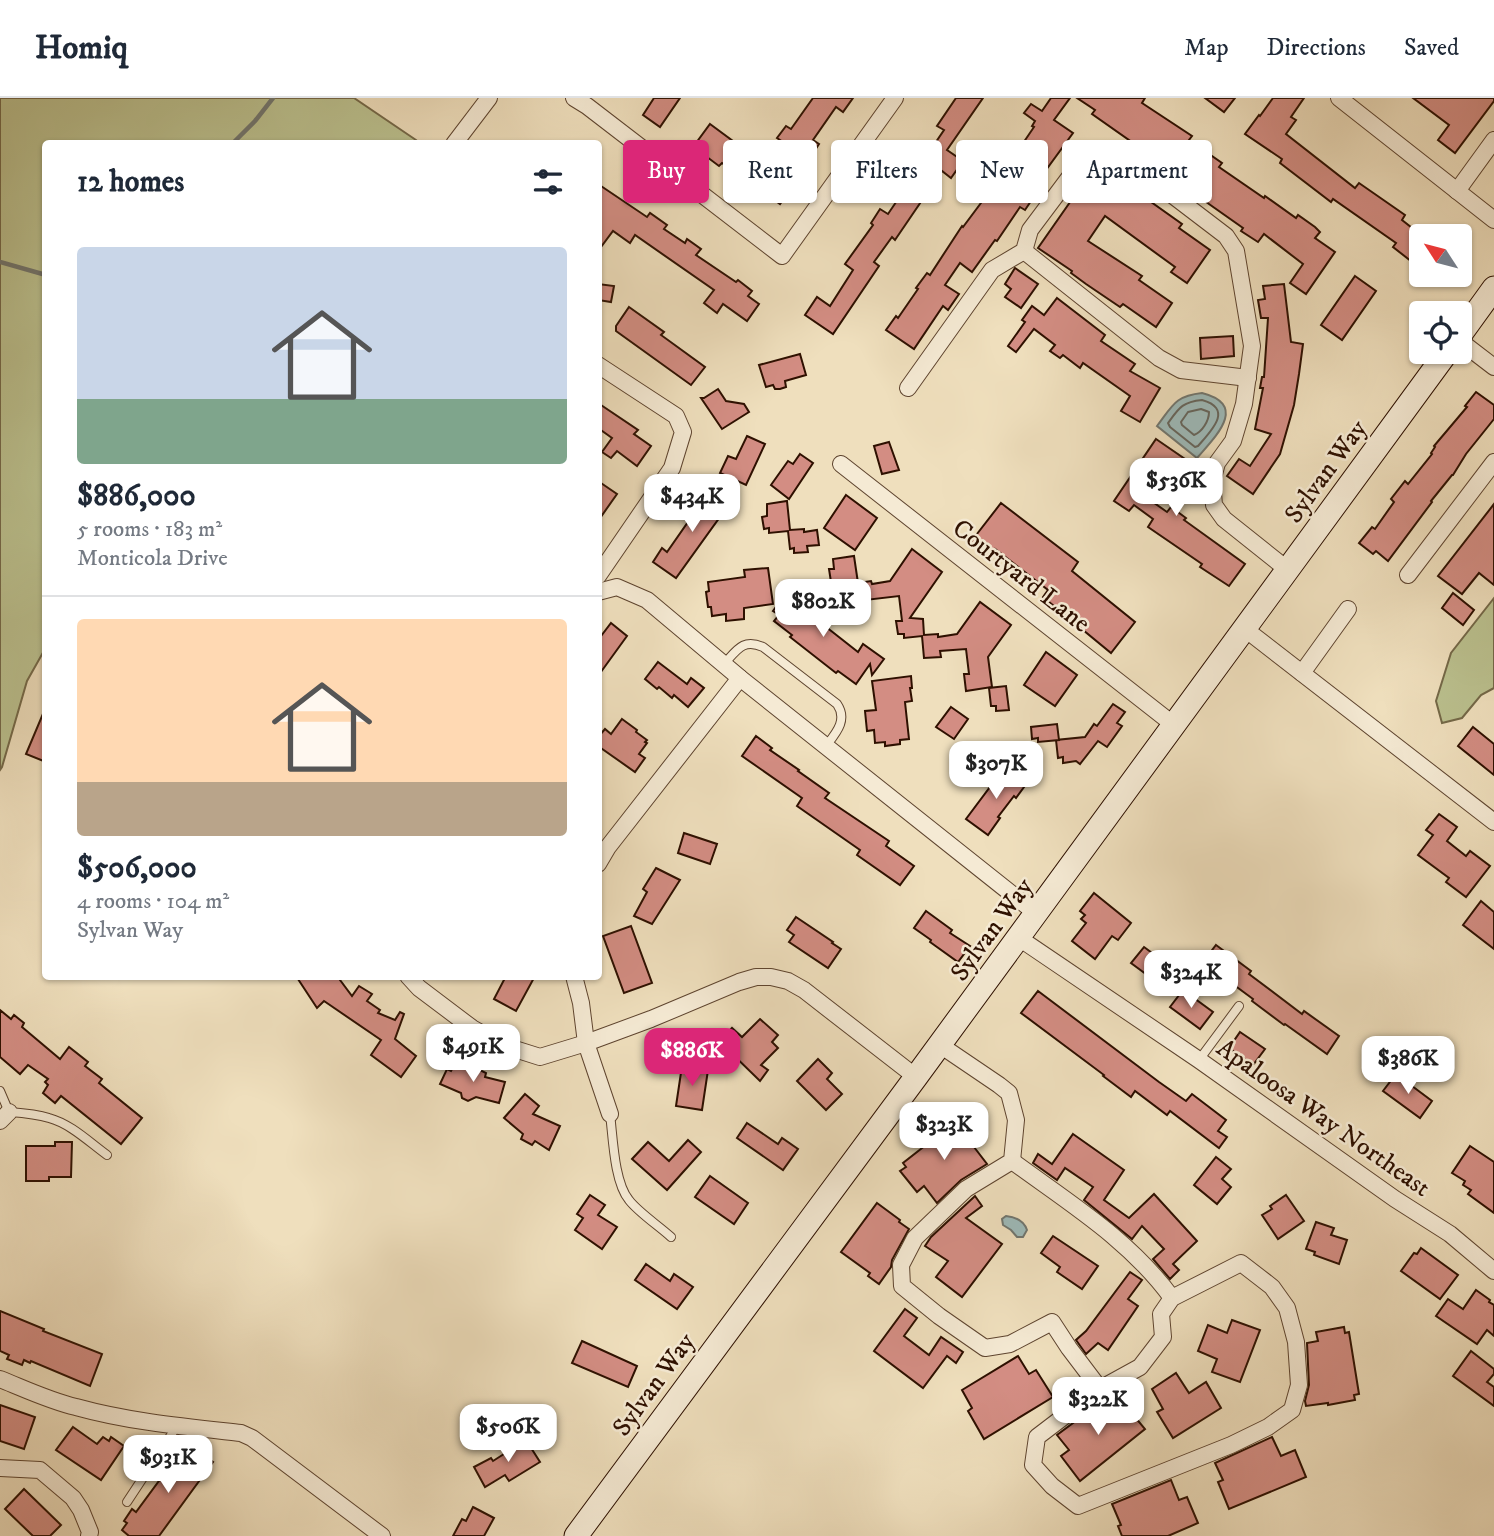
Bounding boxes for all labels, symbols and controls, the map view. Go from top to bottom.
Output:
text: Homiq [35,28,128,69]
text: Map [1184,33,1229,63]
text: Directions [1267,33,1366,63]
text: Saved [1404,33,1459,63]
chip: Buy [623,140,709,203]
chip: Rent [723,140,817,203]
chip: Filters [831,140,942,203]
chip: New [956,140,1048,203]
chip: Apartment [1062,140,1212,203]
icon: filters [529,163,567,201]
text: 12 homes [77,164,184,201]
north arrow [1409,224,1472,287]
map controls [1409,224,1472,364]
icon: home [259,292,385,418]
button: locate [1409,301,1472,364]
street label: Sylvan Way [1278,413,1375,530]
pin: $536K [1127,458,1225,518]
text: $536K [1146,466,1206,495]
pin: $434K [643,474,741,534]
text: $886,000 [77,478,196,515]
text: $434K [660,482,724,511]
street label: Courtyard Lane [945,512,1097,640]
text: 5 rooms · 183 m² [77,515,222,544]
text: Monticola Drive [77,544,228,573]
pin: $802K [774,580,872,639]
text: $802K [791,587,855,616]
icon: home [259,664,385,790]
pin: $307K [947,742,1045,801]
text: $307K [965,749,1027,778]
text: $506,000 [77,850,197,887]
street label: Sylvan Way [944,871,1041,988]
text: 4 rooms · 104 m² [77,887,229,916]
text: Sylvan Way [77,916,183,945]
pin: $324K [1142,950,1240,1010]
text: $324K [1160,958,1222,987]
pin: $491K [424,1024,522,1084]
pin: $886K [643,1028,741,1088]
text: $491K [442,1032,504,1061]
street label: Apaloosa Way Northeast [1210,1032,1437,1205]
text: $886K [660,1036,724,1065]
pin: $386K [1359,1037,1457,1096]
text: $386K [1378,1044,1438,1073]
pin: $323K [895,1102,993,1162]
text: $323K [915,1110,973,1139]
street label: Sylvan Way [606,1326,703,1443]
pin: $322K [1049,1378,1147,1437]
text: $322K [1068,1385,1128,1414]
pin: $506K [459,1404,557,1464]
text: $506K [476,1412,540,1441]
pin: $931K [119,1436,217,1495]
text: $931K [139,1443,197,1472]

